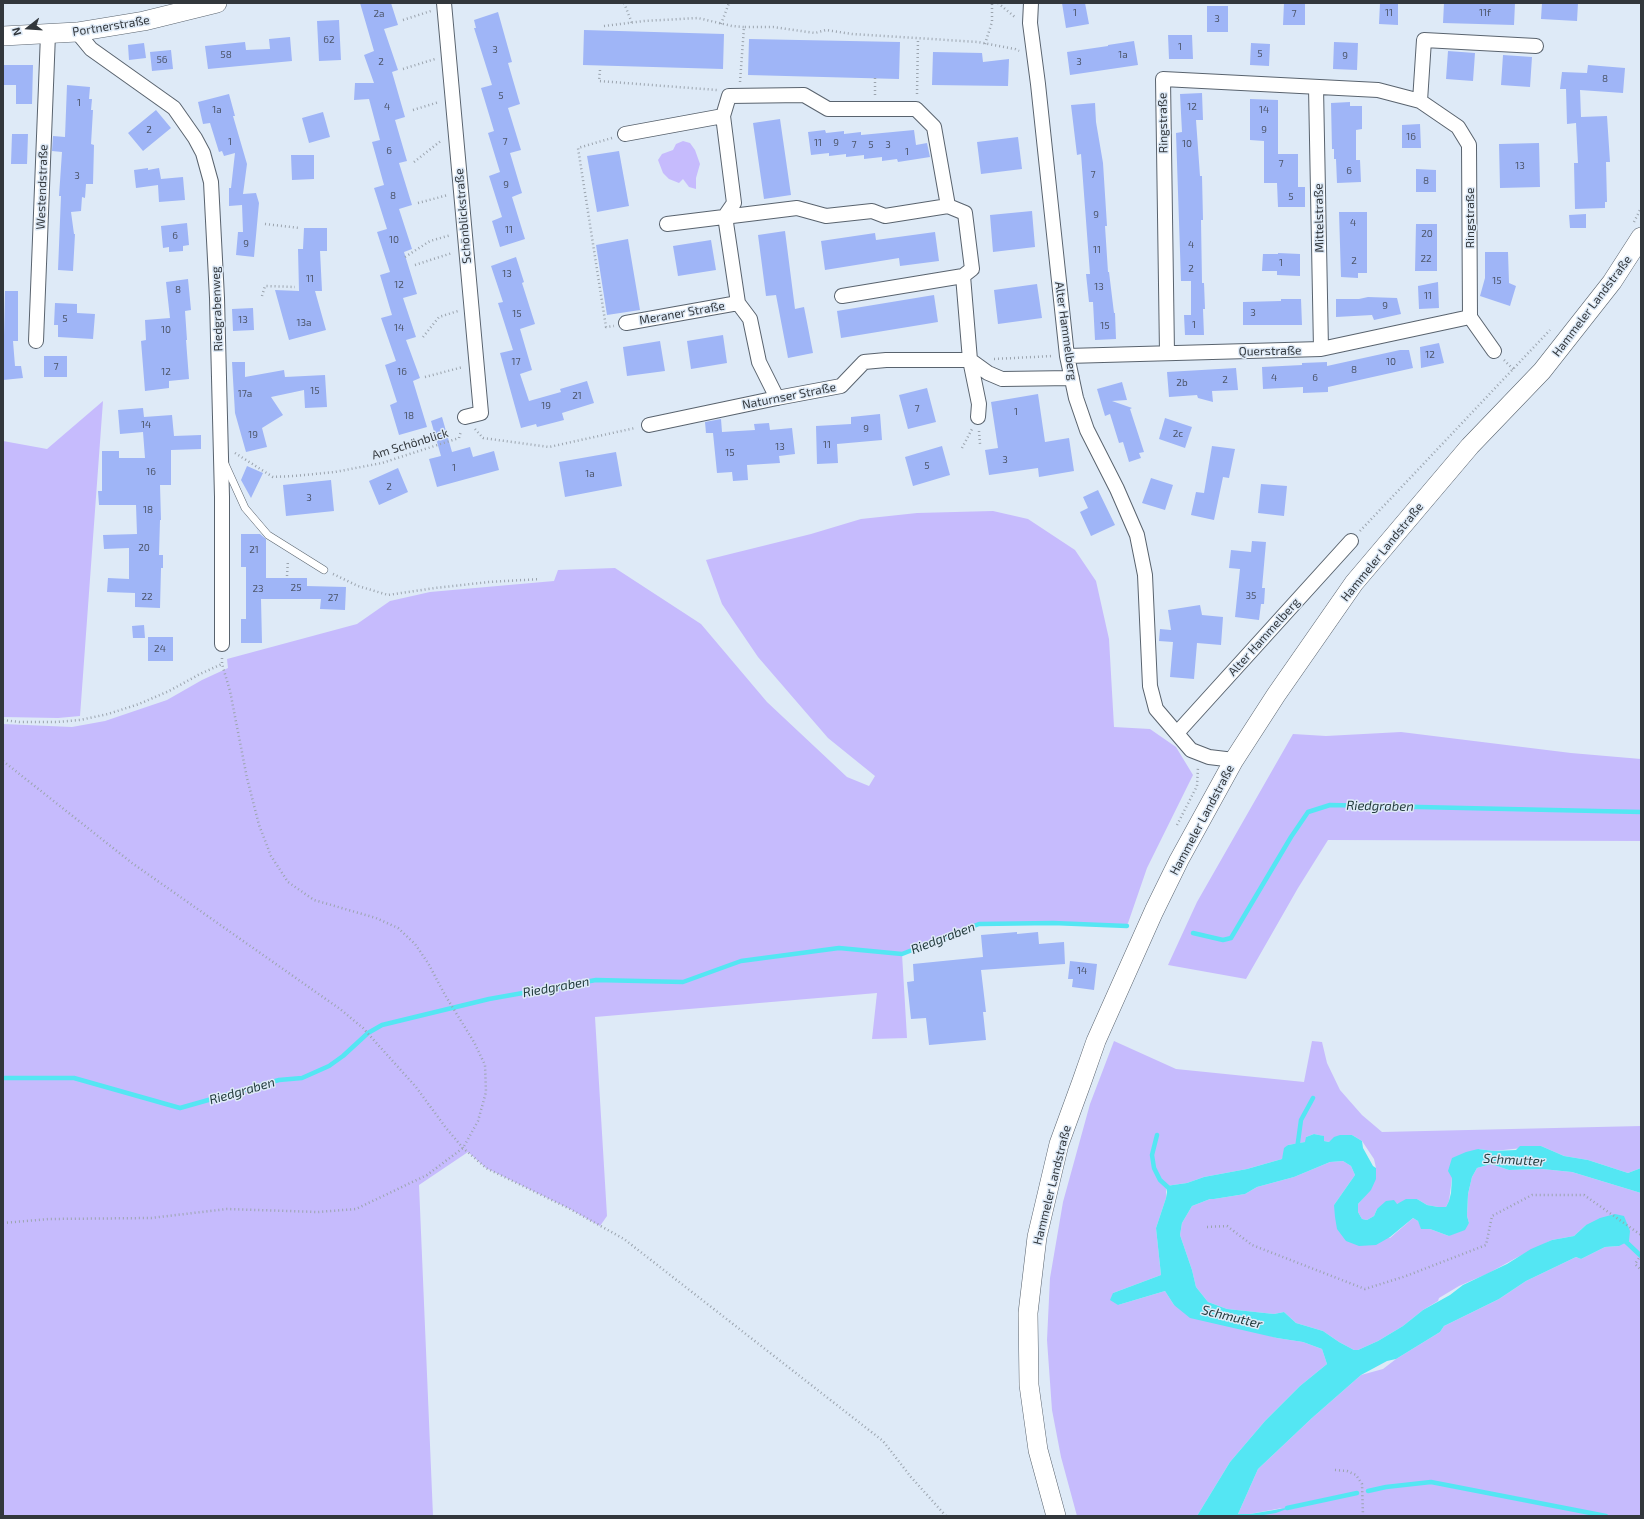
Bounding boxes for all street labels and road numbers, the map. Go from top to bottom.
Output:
street label: Portnerstraße [71,13,151,39]
street label: Ringstraße [1155,93,1171,153]
street label: Westendstraße [33,144,51,230]
street label: Schönblickstraße [452,168,474,264]
street label: Mittelstraße [1311,183,1327,253]
street label: Ringstraße [1463,188,1477,248]
street label: Hammeler Landstraße [1549,253,1635,359]
street label: Riedgrabenweg [208,266,226,352]
street label: Alter Hammelberg [1052,281,1080,381]
street label: Meraner Straße [638,298,726,328]
street label: Querstraße [1239,343,1301,359]
street label: Naturnser Straße [741,380,837,412]
street label: Am Schönblick [370,426,450,462]
street label: Hammeler Landstraße [1338,500,1426,604]
street label: Alter Hammelberg [1225,595,1303,679]
street label: Hammeler Landstraße [1167,762,1237,878]
street label: Hammeler Landstraße [1030,1124,1074,1246]

